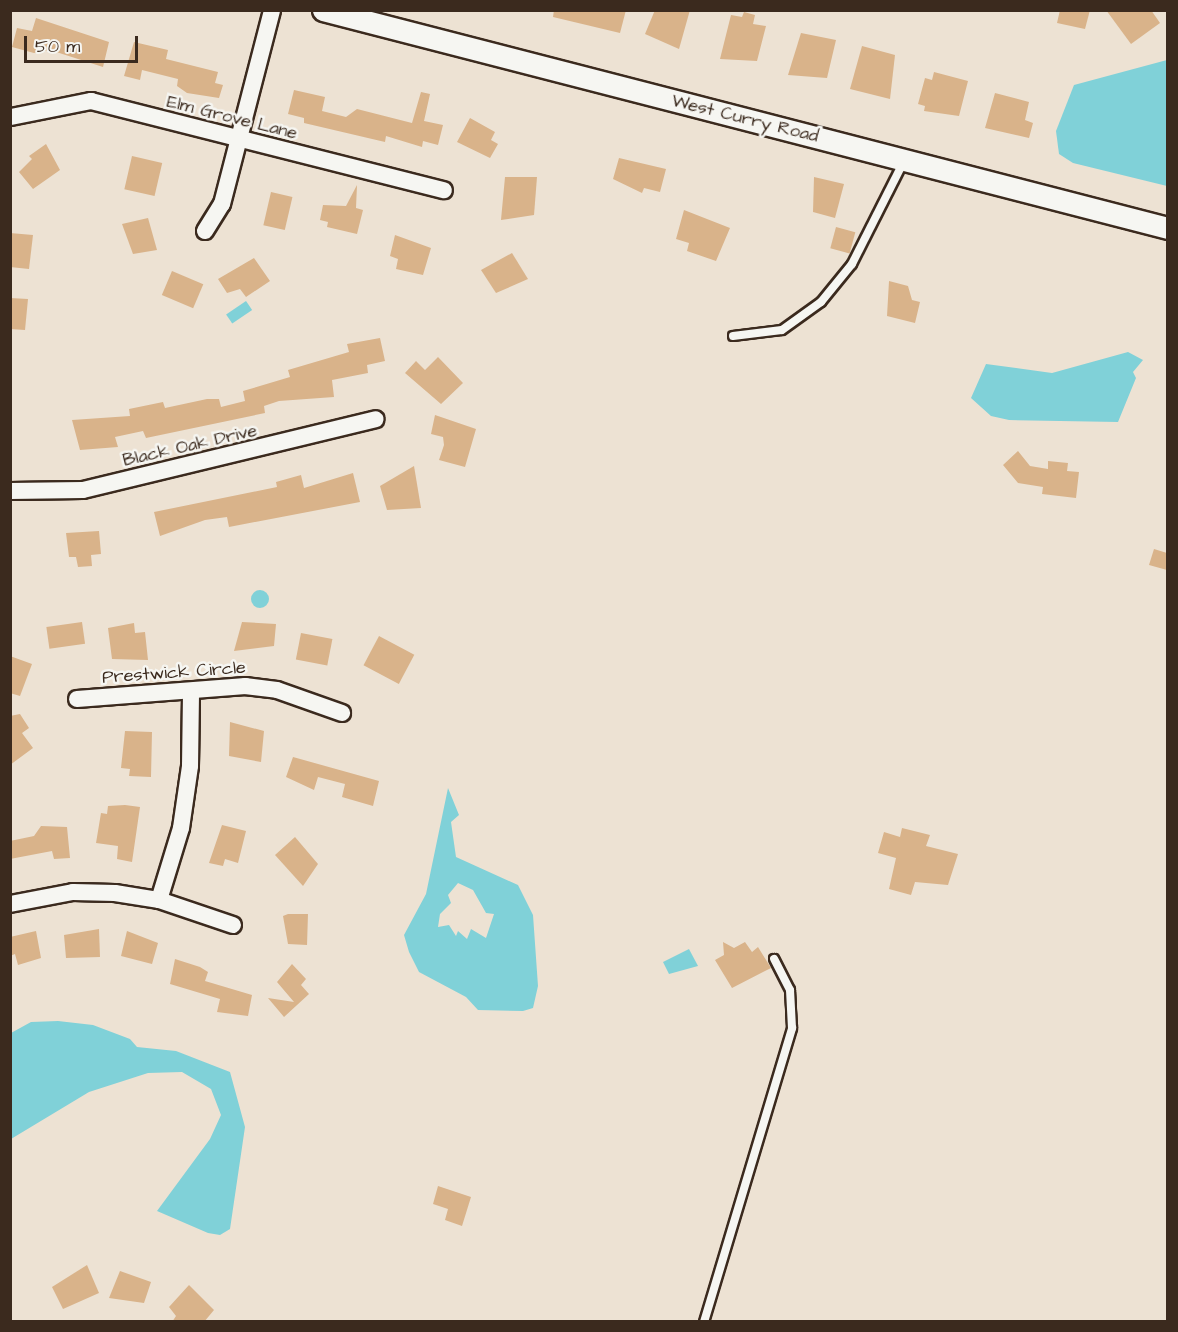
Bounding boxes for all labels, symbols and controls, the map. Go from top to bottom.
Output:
scale bar [27,24,141,62]
text: 50 m [35,34,80,59]
street label: West Curry Road [669,90,821,148]
street label: Elm Grove Lane [164,91,300,145]
street label: Black Oak Drive [121,420,259,472]
street label: Prestwick Circle [102,657,246,689]

